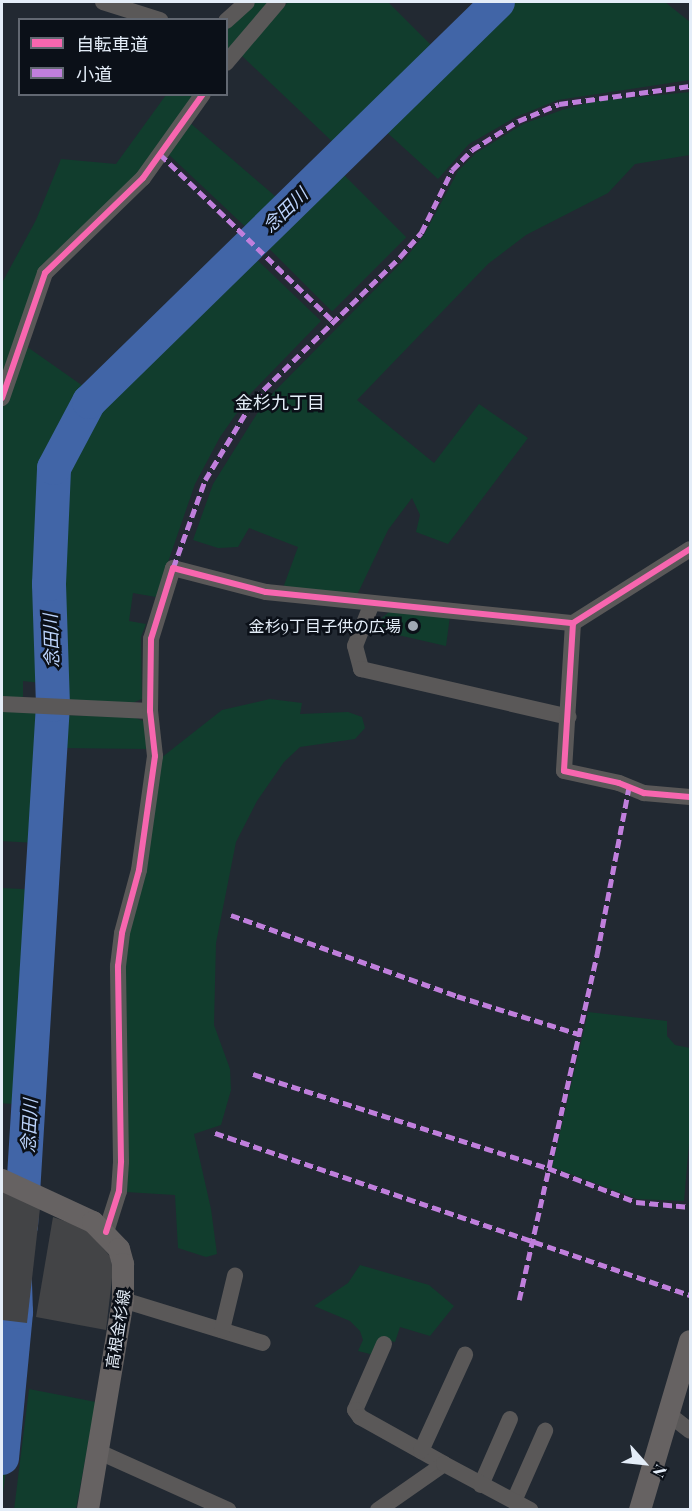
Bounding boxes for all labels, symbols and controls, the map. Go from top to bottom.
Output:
legend [18,18,228,96]
text: 自転車道 [76,32,148,56]
text: 小道 [76,62,112,86]
water label: 念田川 [258,183,312,237]
district label: 金杉九丁目 [235,391,325,413]
water label: 念田川 [39,614,63,668]
place label: 金杉9丁目子供の広場 [249,616,401,636]
marker: 金杉9丁目子供の広場 [406,619,420,633]
water label: 念田川 [17,1098,41,1154]
street label: 高根金杉線 [102,1288,134,1370]
north arrow [614,1433,674,1493]
text: N [649,1461,672,1481]

